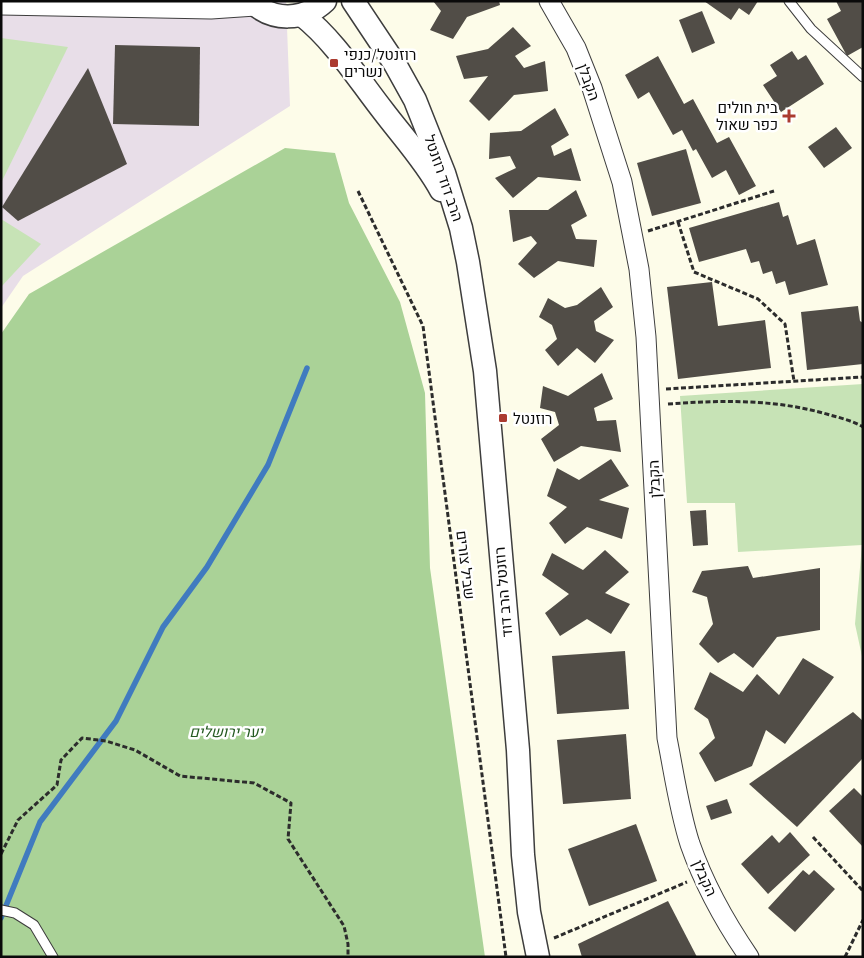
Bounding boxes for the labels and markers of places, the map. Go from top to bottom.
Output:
place label: רוזנטל/כנפי נשרים [344,45,416,81]
marker: רוזנטל/כנפי נשרים [328,57,340,69]
place label: בית חולים כפר שאול [716,98,778,134]
marker: בית חולים כפר שאול [782,109,796,123]
place label: רוזנטל [513,409,552,428]
marker: רוזנטל [497,412,509,424]

